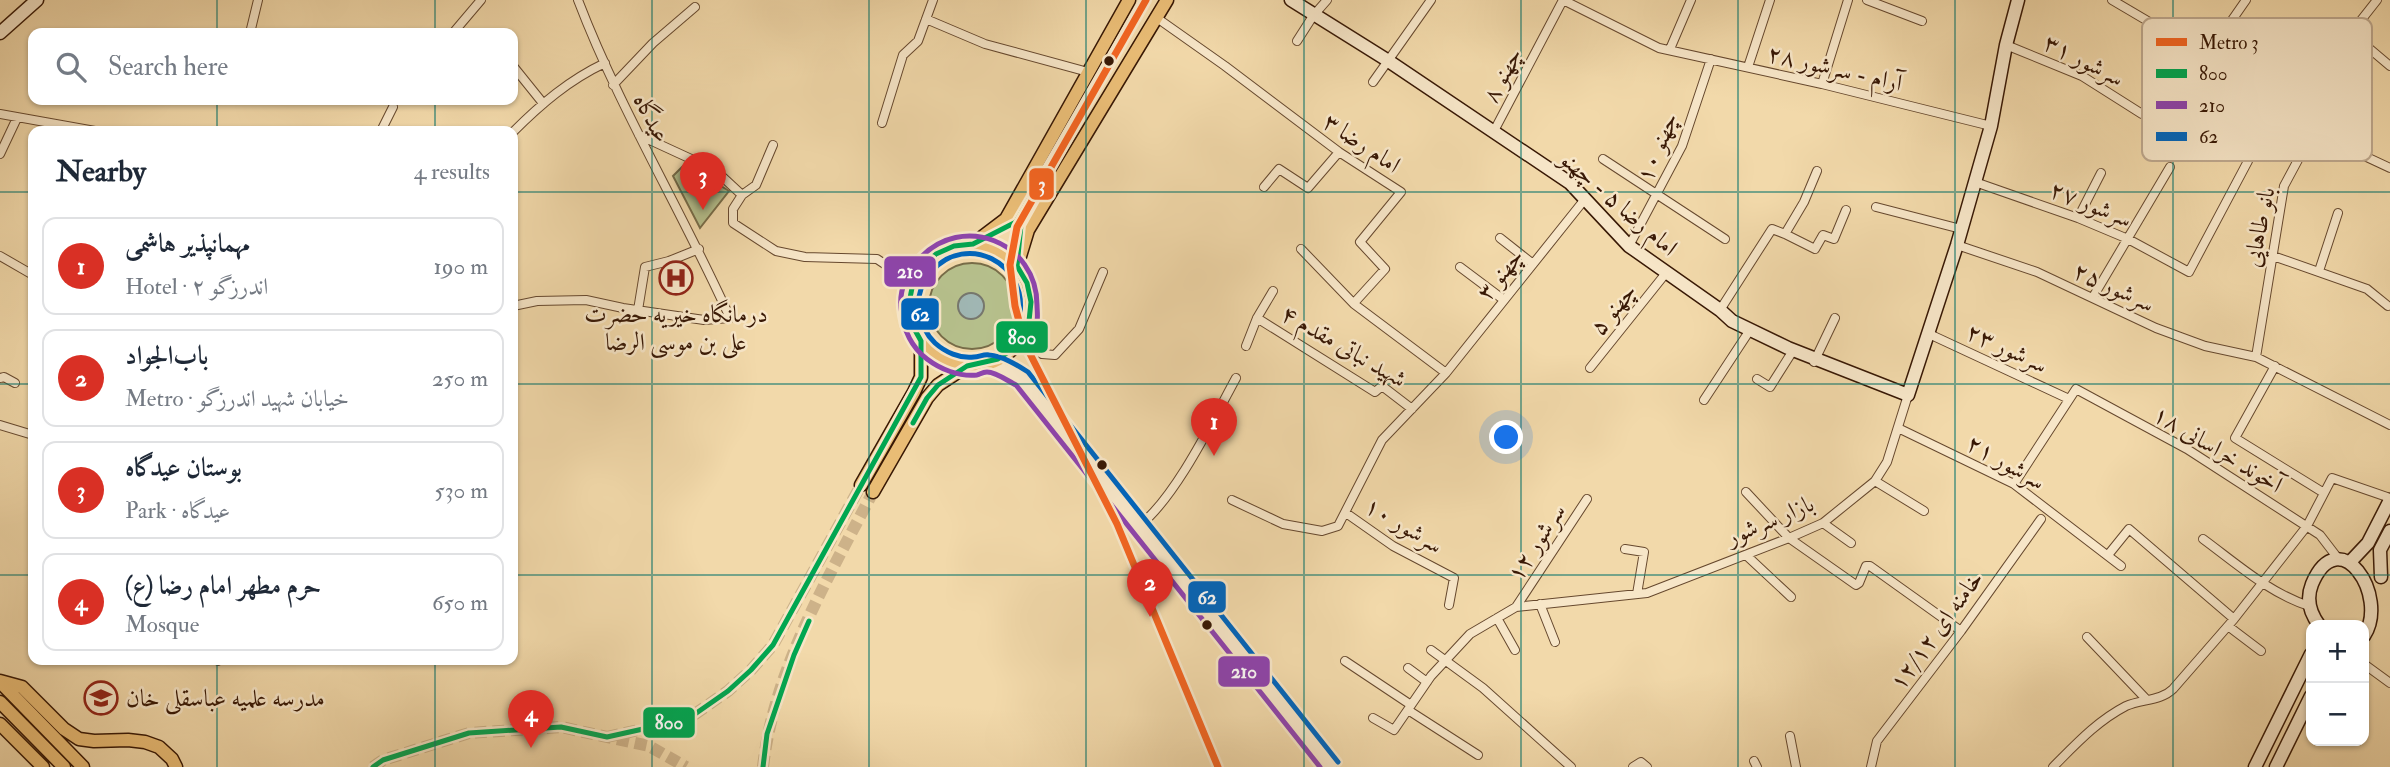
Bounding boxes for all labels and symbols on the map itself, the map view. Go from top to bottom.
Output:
legend [2142,18,2372,161]
street label: سرشور ۳۱ [2038,27,2129,94]
text: Metro 3 [2199,31,2259,55]
street label: آرام - سرشور ۲۸ [1763,38,1908,105]
street label: چهنو ۸ [1475,42,1530,108]
unlabelled marker [1102,54,1116,68]
text: 800 [2199,62,2227,86]
street label: عیدگاه [626,88,677,148]
text: 210 [2199,94,2225,118]
street label: امام رضا ۳ [1314,106,1406,185]
street label: چهنو ۱۰ [1629,108,1686,187]
text: 62 [2199,125,2218,149]
street label: امام رضا ۵ - چهنو [1548,142,1684,267]
pin: 3 [680,152,726,210]
line badge: 3 [1028,167,1055,201]
text: 3 [1038,173,1046,197]
street label: سرشور ۲۷ [2045,174,2137,235]
street label: بانو طاهایی [2237,184,2282,270]
street label: چهنو ۳ [1470,242,1531,307]
line badge: 210 [883,255,937,288]
street label: سرشور ۲۵ [2068,255,2159,320]
hospital icon: درمانگاه خیریه حضرت علی بن موسی الرضا [657,259,695,297]
text: 210 [897,260,923,284]
street label: چهنو ۵ [1583,277,1644,342]
line badge: 62 [900,297,940,331]
street label: شهید نباتی مقدم ۴ [1273,298,1412,399]
place label: درمانگاه خیریه حضرت علی بن موسی الرضا [584,299,768,359]
text: 62 [910,303,930,327]
street label: سرشور ۲۳ [1961,316,2052,381]
line badge: 800 [995,320,1049,354]
text: 800 [1008,326,1036,350]
pin: 1 [1191,398,1237,456]
street label: آخوند خراسانی ۱۸ [2147,399,2291,502]
your location [1489,420,1523,454]
street label: سرشور ۲۱ [1961,427,2051,497]
unlabelled marker [1095,458,1109,472]
street label: بازار سرشور [1720,488,1819,554]
street label: سرشور ۱۰ [1359,490,1449,561]
street label: سرشور ۱۲ [1500,498,1573,587]
pin: 2 [1127,559,1173,617]
street label: خامنه ای ۱۲/۱۲ [1883,564,1990,696]
line badge: 62 [1187,580,1227,614]
text: 62 [1197,586,1217,610]
unlabelled marker [1200,618,1214,632]
line badge: 210 [1217,655,1271,688]
text: 210 [1231,660,1257,684]
school or university icon: مدرسه علمیه عباسقلی خان [82,679,120,717]
place label: مدرسه علمیه عباسقلی خان [126,683,325,715]
pin: 4 [508,690,554,748]
line badge: 800 [642,706,696,739]
text: 800 [655,711,683,735]

